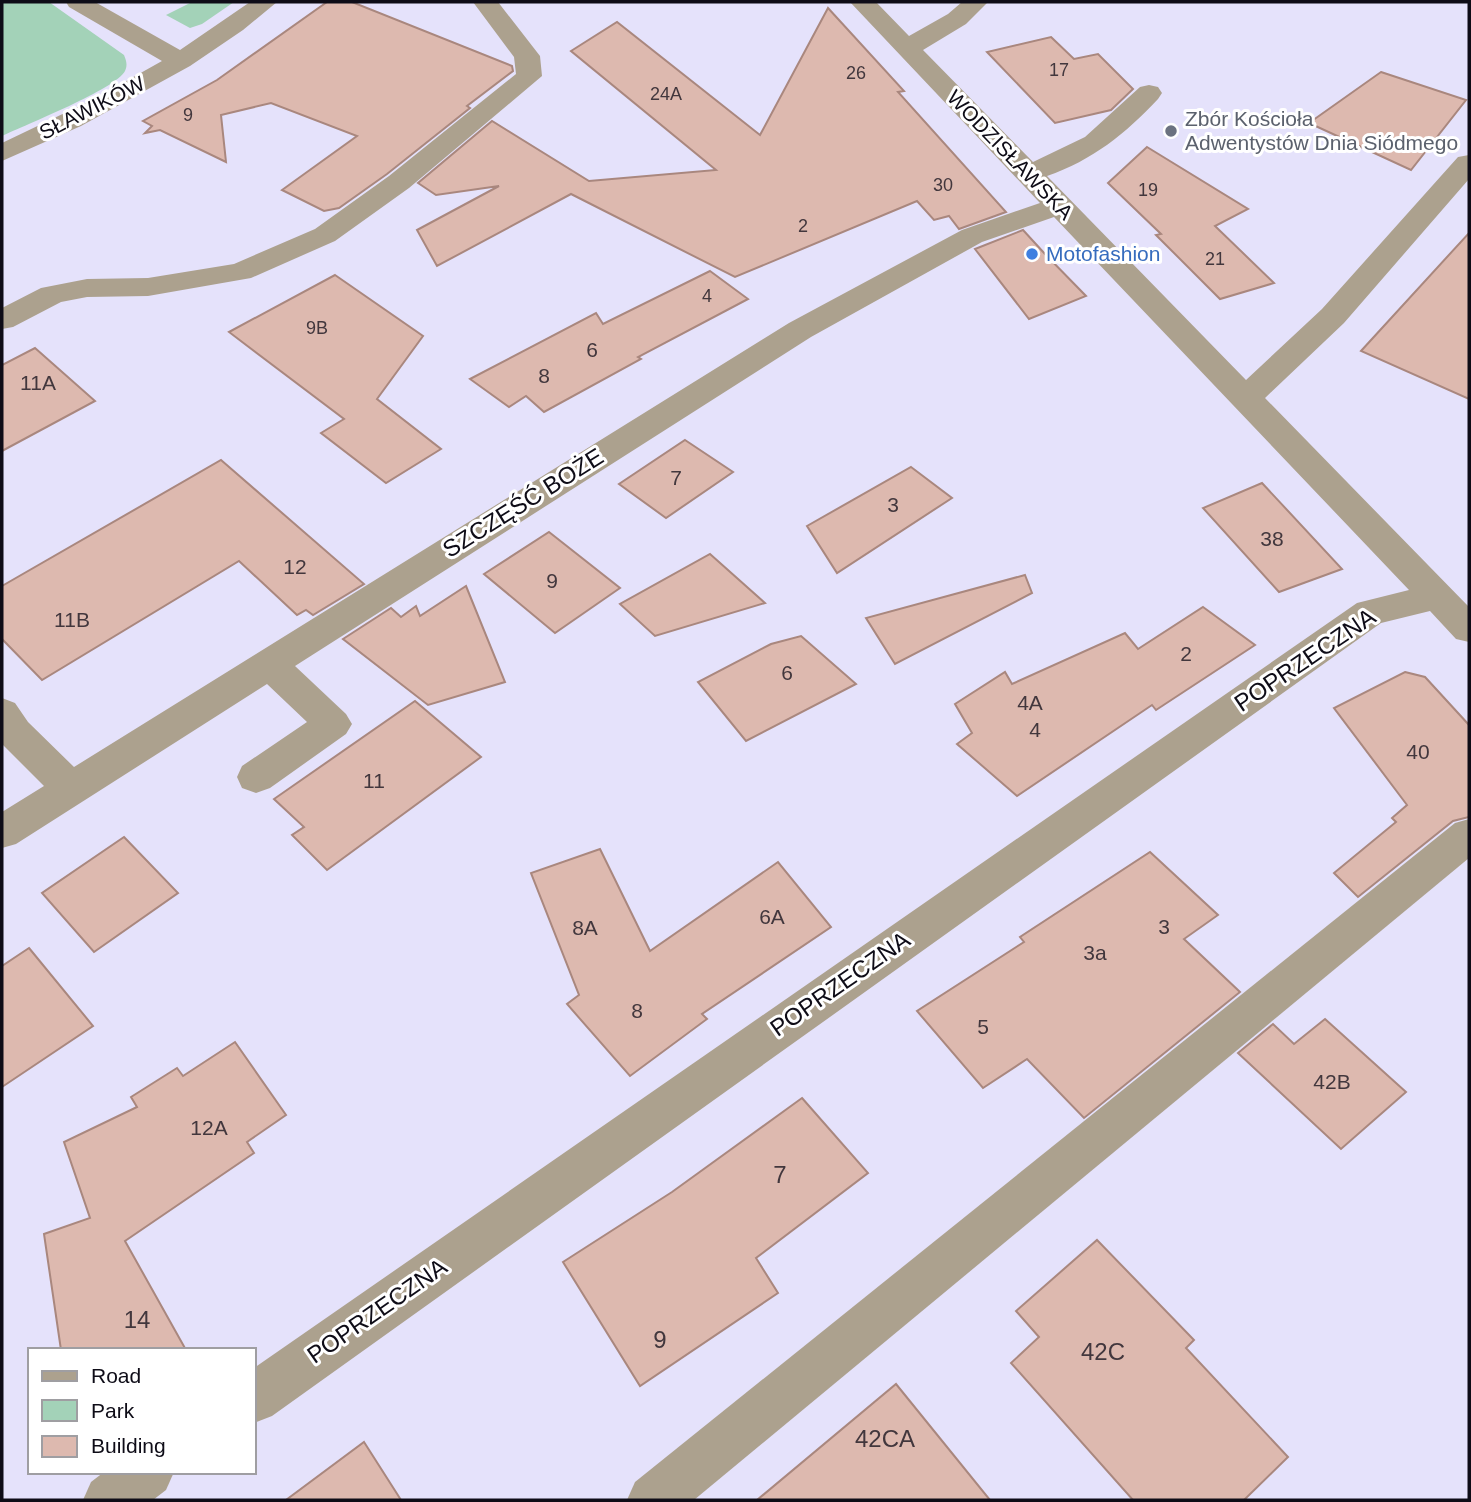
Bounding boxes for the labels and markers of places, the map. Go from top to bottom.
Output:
place label: Zbór Kościoła Adwentystów Dnia Siódmego [1185,107,1458,154]
marker: Zbór Kościoła Adwentystów Dnia Siódmego [1163,123,1179,139]
place label: Motofashion [1046,242,1160,265]
marker: Motofashion [1024,246,1040,262]

